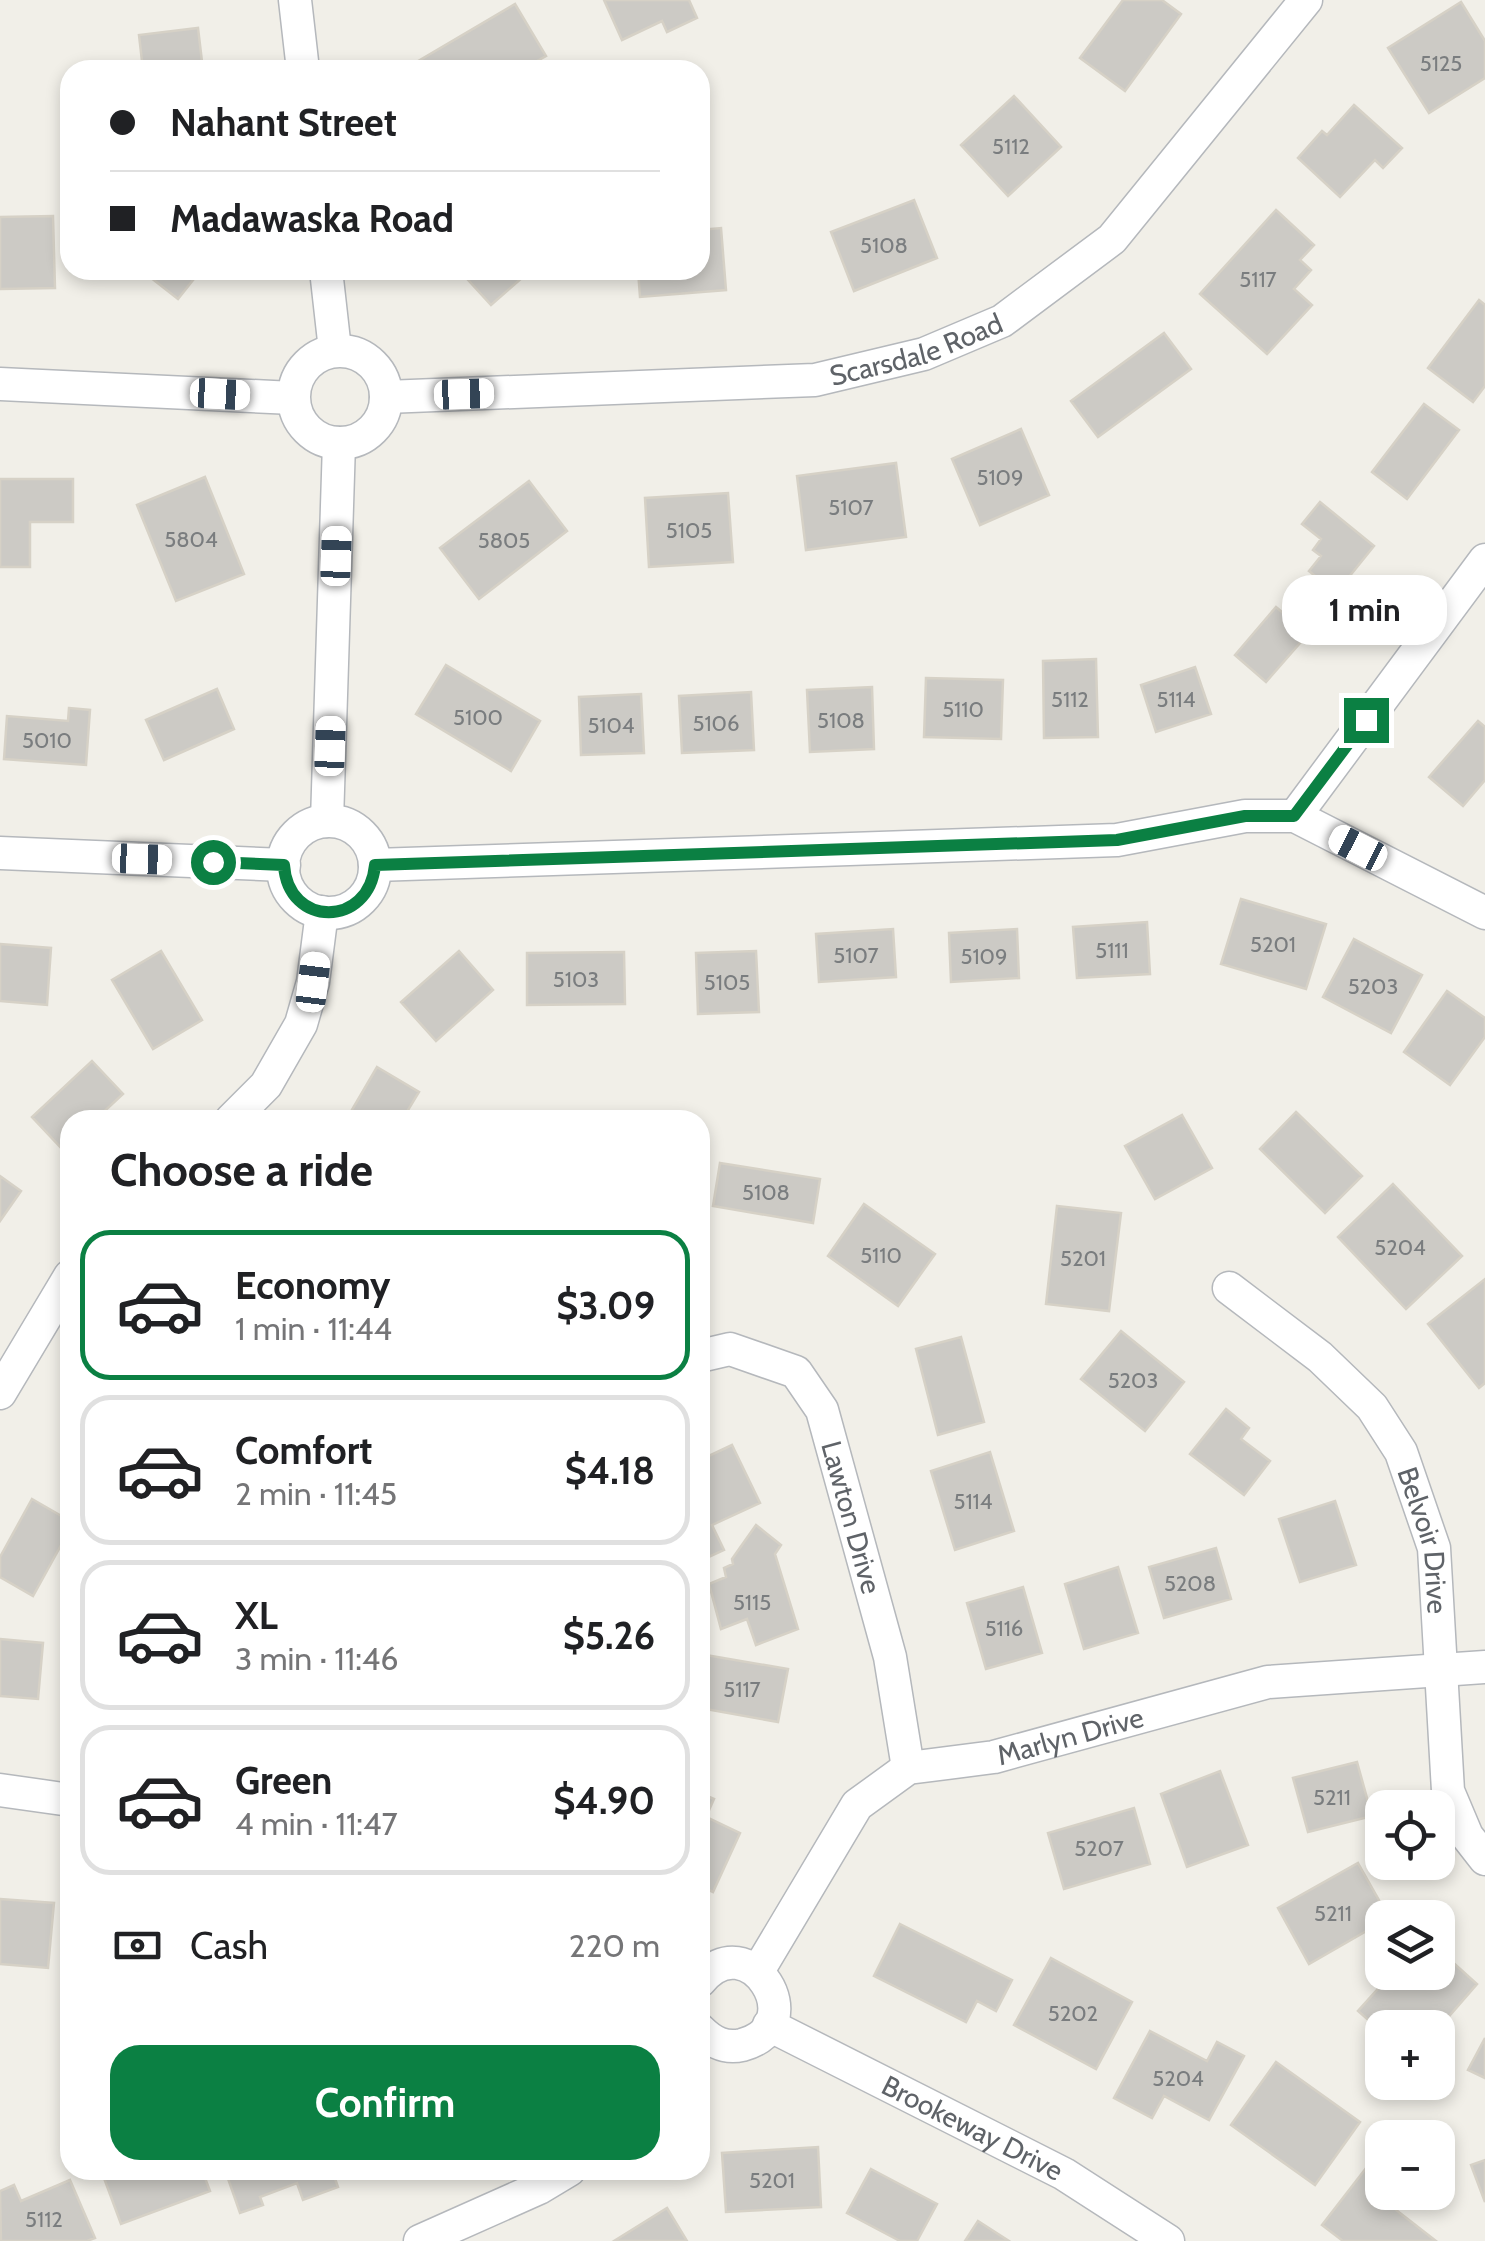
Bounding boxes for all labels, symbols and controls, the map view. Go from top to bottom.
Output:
house number: 5125 [1420,50,1462,77]
text: Nahant Street [170,99,397,146]
house number: 5112 [992,133,1030,160]
text: Madawaska Road [170,195,454,242]
house number: 5108 [860,232,908,259]
house number: 5117 [1239,266,1277,293]
street label: Scarsdale Road [826,306,1008,393]
car [189,377,251,411]
car [433,378,495,410]
house number: 5109 [977,464,1023,491]
house number: 5107 [828,494,874,521]
house number: 5105 [666,517,712,544]
car [320,525,352,587]
house number: 5804 [164,526,218,553]
house number: 5805 [478,527,530,554]
callout: 1 min [1284,575,1448,645]
text: 1 min [1328,590,1401,629]
house number: 5112 [1051,686,1089,713]
house number: 5114 [1157,686,1196,713]
house number: 5110 [942,696,984,723]
route end [1344,698,1389,743]
house number: 5100 [453,704,503,731]
house number: 5108 [817,707,865,734]
house number: 5106 [693,710,739,737]
house number: 5104 [587,712,635,739]
car [314,715,346,777]
house number: 5010 [22,727,72,754]
car [1324,821,1392,875]
route start [191,840,236,885]
car [111,843,173,875]
house number: 5201 [1250,931,1296,958]
house number: 5111 [1095,937,1129,964]
house number: 5107 [833,942,879,969]
house number: 5109 [961,943,1007,970]
car [294,950,332,1014]
house number: 5103 [553,966,599,993]
house number: 5105 [704,969,750,996]
house number: 5203 [1348,973,1398,1000]
text: Choose a ride [110,1143,373,1197]
house number: 5108 [742,1179,790,1206]
house number: 5204 [1374,1234,1426,1261]
house number: 5110 [860,1242,902,1269]
house number: 5201 [1060,1245,1106,1272]
icon: car [115,1260,205,1350]
text: Economy [235,1262,390,1309]
text: $3.09 [556,1282,655,1329]
text: 1 min · 11:44 [235,1309,392,1348]
house number: 5203 [1108,1367,1158,1394]
icon: car [115,1425,205,1515]
text: Comfort [235,1427,372,1474]
street label: Lawton Drive [814,1437,889,1597]
text: $4.18 [565,1447,655,1494]
street label: Belvoir Drive [1390,1462,1455,1615]
text: 2 min · 11:45 [235,1474,397,1513]
house number: 5114 [954,1488,993,1515]
house number: 5208 [1164,1570,1216,1597]
house number: 5115 [733,1589,771,1616]
icon: car [115,1590,205,1680]
text: XL [235,1592,278,1639]
text: $5.26 [563,1612,655,1659]
house number: 5116 [985,1615,1023,1642]
text: 3 min · 11:46 [235,1639,398,1678]
house number: 5117 [723,1676,761,1703]
street label: Marlyn Drive [993,1700,1147,1772]
icon: car [115,1755,205,1845]
text: Green [235,1757,332,1804]
text: $4.90 [553,1777,655,1824]
house number: 5211 [1313,1784,1351,1811]
map controls [1365,1790,1455,2210]
button: locate [1365,1790,1455,1880]
text: 4 min · 11:47 [235,1804,398,1843]
house number: 5207 [1074,1835,1124,1862]
house number: 5211 [1314,1900,1352,1927]
button: layers [1365,1900,1455,1990]
icon: cash [110,1918,165,1973]
text: Cash [190,1922,268,1969]
text: 220 m [569,1926,660,1965]
house number: 5202 [1048,2000,1098,2027]
button: + [1365,2010,1455,2100]
button: Confirm [110,2045,660,2160]
house number: 5204 [1152,2065,1204,2092]
street label: Brookeway Drive [876,2068,1069,2188]
button: − [1365,2120,1455,2210]
house number: 5201 [749,2167,795,2194]
house number: 5112 [25,2206,63,2233]

